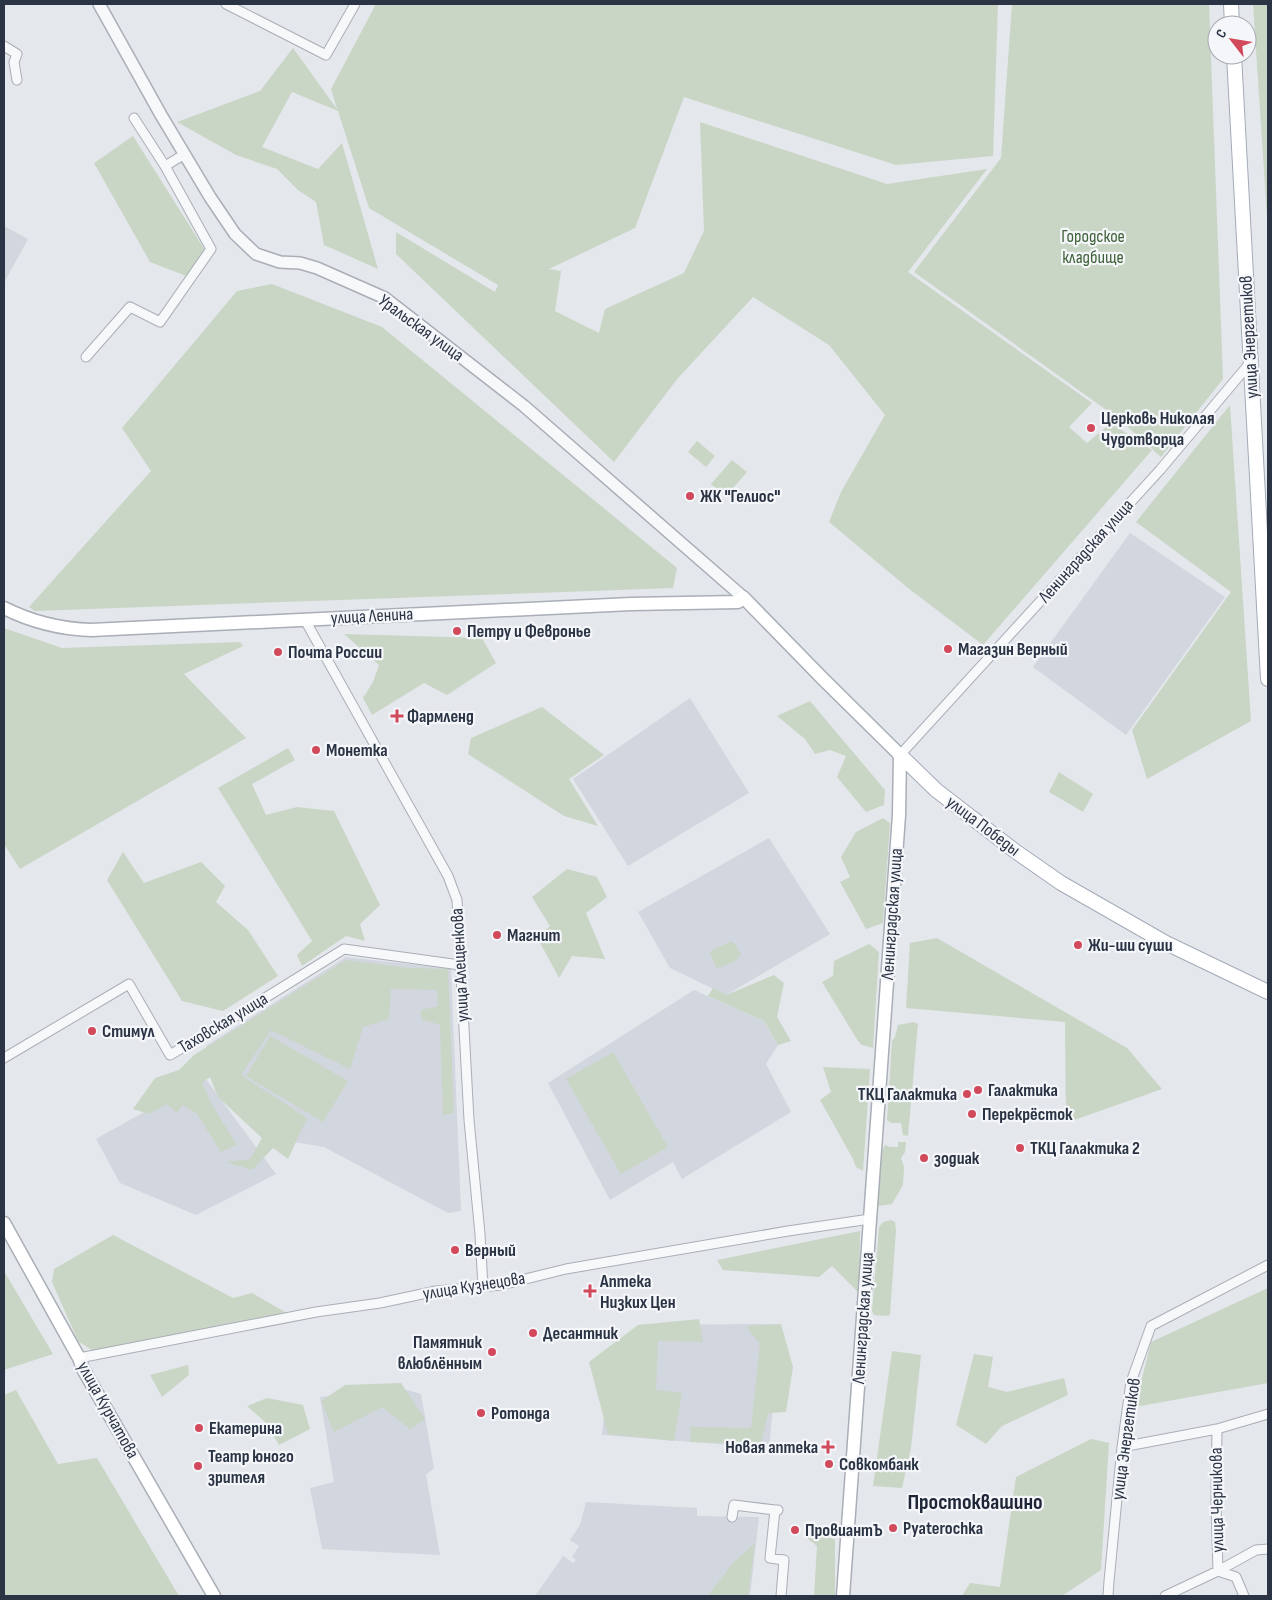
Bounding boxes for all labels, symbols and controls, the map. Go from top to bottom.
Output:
north arrow [1207,15,1257,65]
text: С [1212,26,1230,41]
park label: Городское кладбище [1061,226,1125,268]
street label: улица Энергетиков [1235,275,1263,399]
street label: Уральская улица [374,290,468,366]
place label: Церковь Николая Чудотворца [1101,408,1215,450]
marker: Церковь Николая Чудотворца [1085,422,1097,434]
place label: ЖК "Гелиос" [700,486,781,507]
marker: ЖК "Гелиос" [684,490,696,502]
street label: Ленинградская улица [1033,495,1138,608]
street label: улица Ленина [330,603,414,629]
place label: Петру и Февронье [467,621,591,642]
marker: Петру и Февронье [451,625,463,637]
place label: Магазин Верный [958,639,1068,660]
place label: Почта России [288,642,382,663]
marker: Магазин Верный [942,643,954,655]
marker: Почта России [272,646,284,658]
place label: Фармленд [407,706,474,727]
marker: Фармленд [391,710,403,722]
place label: Монетка [326,740,388,761]
marker: Монетка [310,744,322,756]
street label: улица Победы [942,791,1024,861]
street label: Ленинградская улица [877,847,907,982]
street label: улица Алещенкова [447,907,473,1023]
place label: Магнит [507,925,561,946]
marker: Магнит [491,929,503,941]
place label: Жи-ши суши [1088,935,1173,956]
marker: Жи-ши суши [1072,939,1084,951]
street label: Таховская улица [175,988,271,1058]
place label: Стимул [102,1021,155,1042]
marker: Стимул [86,1025,98,1037]
place label: Галактика [988,1080,1058,1101]
place label: ТКЦ Галактика [858,1084,957,1105]
marker: Галактика [972,1084,984,1096]
marker: ТКЦ Галактика [961,1088,973,1100]
place label: Перекрёсток [982,1104,1073,1125]
marker: Перекрёсток [966,1108,978,1120]
place label: ТКЦ Галактика 2 [1030,1138,1140,1159]
marker: ТКЦ Галактика 2 [1014,1142,1026,1154]
place label: зодиак [934,1148,980,1169]
marker: зодиак [918,1152,930,1164]
place label: Верный [465,1240,516,1261]
marker: Верный [449,1244,461,1256]
street label: Ленинградская улица [848,1251,878,1386]
street label: улица Кузнецова [421,1268,527,1304]
place label: Аптека Низких Цен [599,1271,676,1313]
marker: Аптека Низких Цен [584,1285,596,1297]
place label: Десантник [543,1323,619,1344]
marker: Десантник [527,1327,539,1339]
place label: Памятник влюблённым [398,1332,482,1374]
marker: Памятник влюблённым [486,1346,498,1358]
street label: улица Курчатова [73,1358,143,1462]
street label: улица Энергетиков [1107,1377,1145,1501]
place label: Ротонда [491,1403,550,1424]
marker: Ротонда [475,1407,487,1419]
place label: Екатерина [209,1418,282,1439]
marker: Екатерина [193,1422,205,1434]
place label: Новая аптека [725,1437,818,1458]
marker: Новая аптека [822,1441,834,1453]
place label: Театр юного зрителя [208,1446,294,1488]
street label: улица Черникова [1206,1447,1228,1553]
place label: Совкомбанк [839,1454,919,1475]
marker: Совкомбанк [823,1458,835,1470]
marker: Театр юного зрителя [192,1460,204,1472]
district label: Простоквашино [907,1489,1043,1516]
place label: Pyaterochka [903,1518,983,1539]
place label: ПровиантЪ [805,1520,883,1541]
marker: Pyaterochka [887,1522,899,1534]
marker: ПровиантЪ [789,1524,801,1536]

